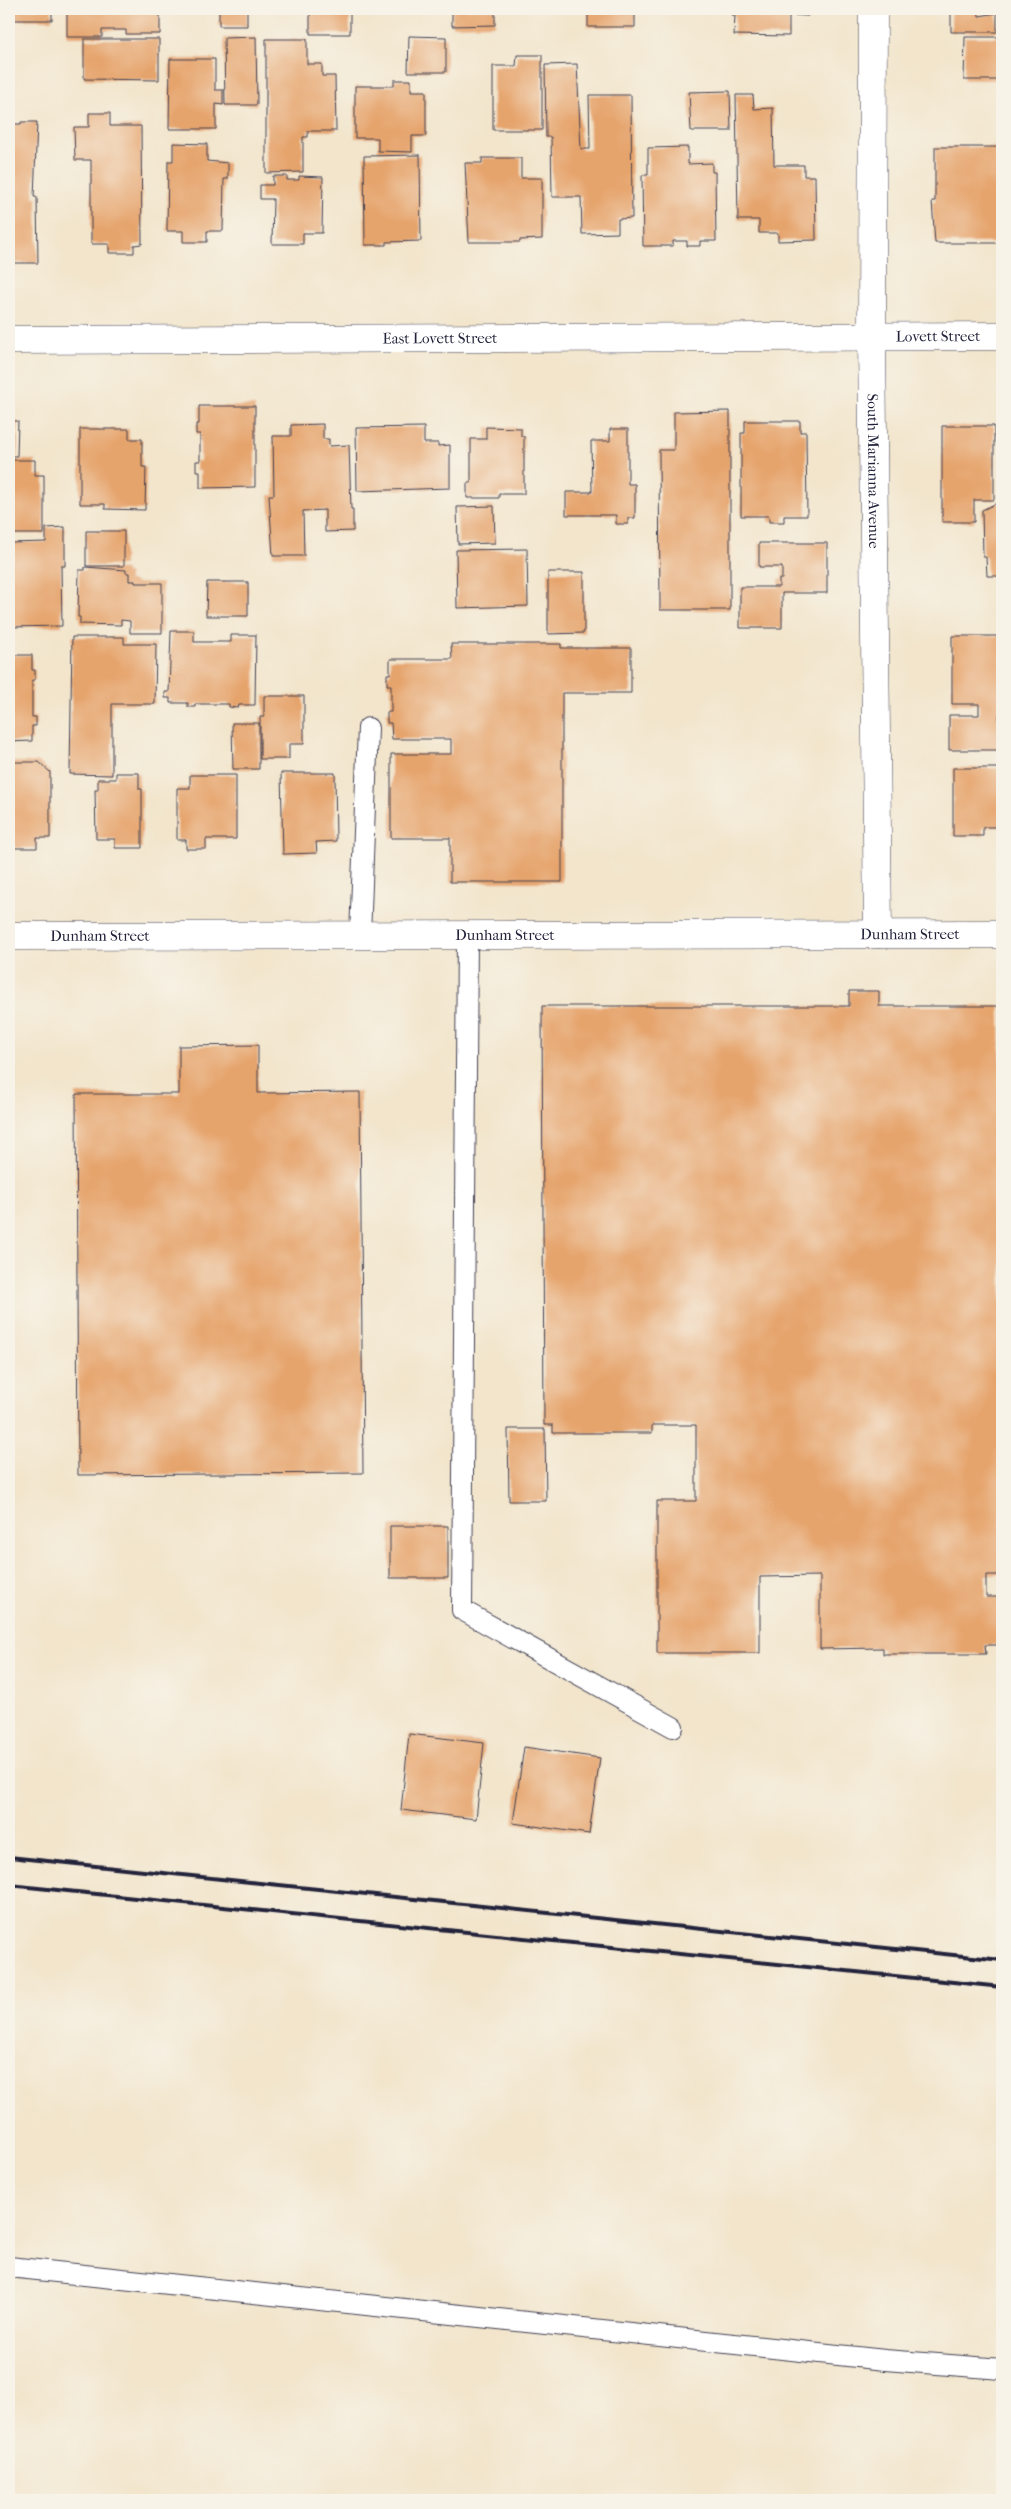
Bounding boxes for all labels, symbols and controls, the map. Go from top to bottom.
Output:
street label: Lovett Street [896,327,981,345]
street label: East Lovett Street [383,329,498,347]
street label: South Marianna Avenue [864,393,883,549]
street label: Dunham Street [860,925,960,943]
street label: Dunham Street [455,926,555,944]
street label: Dunham Street [50,927,150,945]

